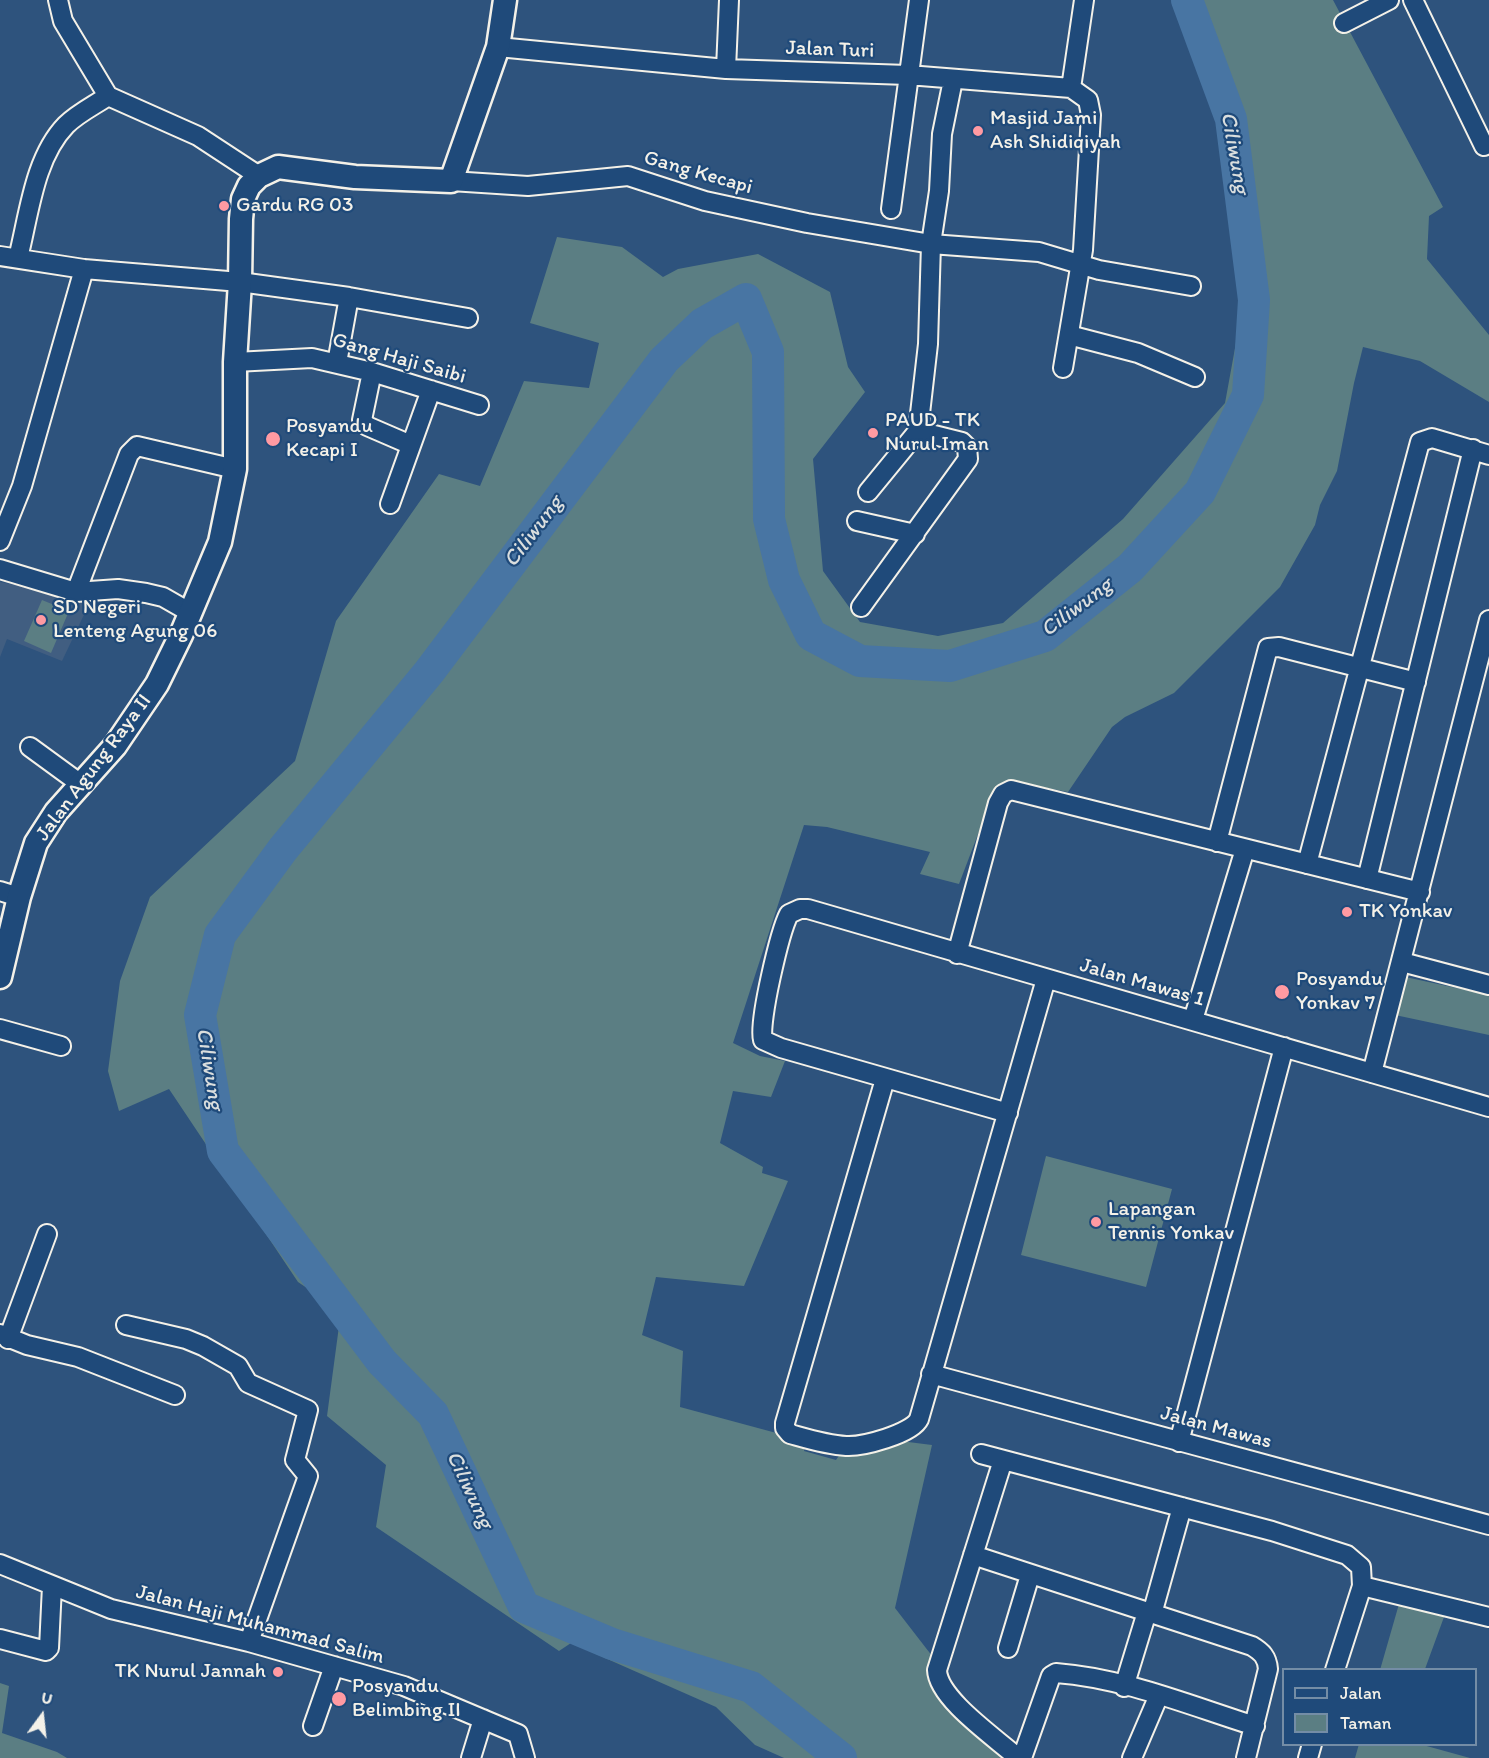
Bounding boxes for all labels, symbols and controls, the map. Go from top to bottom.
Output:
street label: Jalan Turi [785,36,875,64]
place label: Masjid Jami Ash Shidiqiyah [990,106,1121,156]
water label: Ciliwung [1214,110,1254,196]
marker: Masjid Jami Ash Shidiqiyah [971,124,985,138]
street label: Gang Kecapi [641,145,755,201]
place label: Gardu RG 03 [236,193,353,219]
marker: Gardu RG 03 [217,199,231,213]
street label: Gang Haji Saibi [329,328,469,390]
place label: PAUD - TK Nurul Iman [885,408,989,458]
place label: Posyandu Kecapi I [286,414,373,464]
marker: PAUD - TK Nurul Iman [866,426,880,440]
marker: Posyandu Kecapi I [264,430,282,448]
water label: Ciliwung [499,491,569,573]
water label: Ciliwung [1036,573,1118,643]
place label: SD Negeri Lenteng Agung 06 [53,595,217,645]
marker: SD Negeri Lenteng Agung 06 [34,613,48,627]
street label: Jalan Agung Raya II [31,690,157,846]
place label: TK Yonkav [1359,899,1453,925]
marker: TK Yonkav [1340,905,1354,919]
street label: Jalan Mawas 1 [1077,953,1207,1013]
place label: Posyandu Yonkav 7 [1296,967,1383,1017]
marker: Posyandu Yonkav 7 [1273,983,1291,1001]
water label: Ciliwung [190,1026,228,1112]
place label: Lapangan Tennis Yonkav [1108,1197,1234,1247]
marker: Lapangan Tennis Yonkav [1089,1215,1103,1229]
street label: Jalan Mawas [1158,1401,1274,1455]
water label: Ciliwung [440,1447,498,1533]
street label: Jalan Haji Muhammad Salim [133,1580,387,1670]
place label: TK Nurul Jannah [115,1659,266,1685]
marker: TK Nurul Jannah [271,1665,285,1679]
legend [1282,1668,1477,1746]
place label: Posyandu Belimbing II [352,1674,461,1724]
text: Jalan [1340,1682,1381,1704]
north arrow [12,1686,72,1746]
text: U [39,1688,54,1709]
marker: Posyandu Belimbing II [330,1690,348,1708]
text: Taman [1340,1712,1391,1734]

